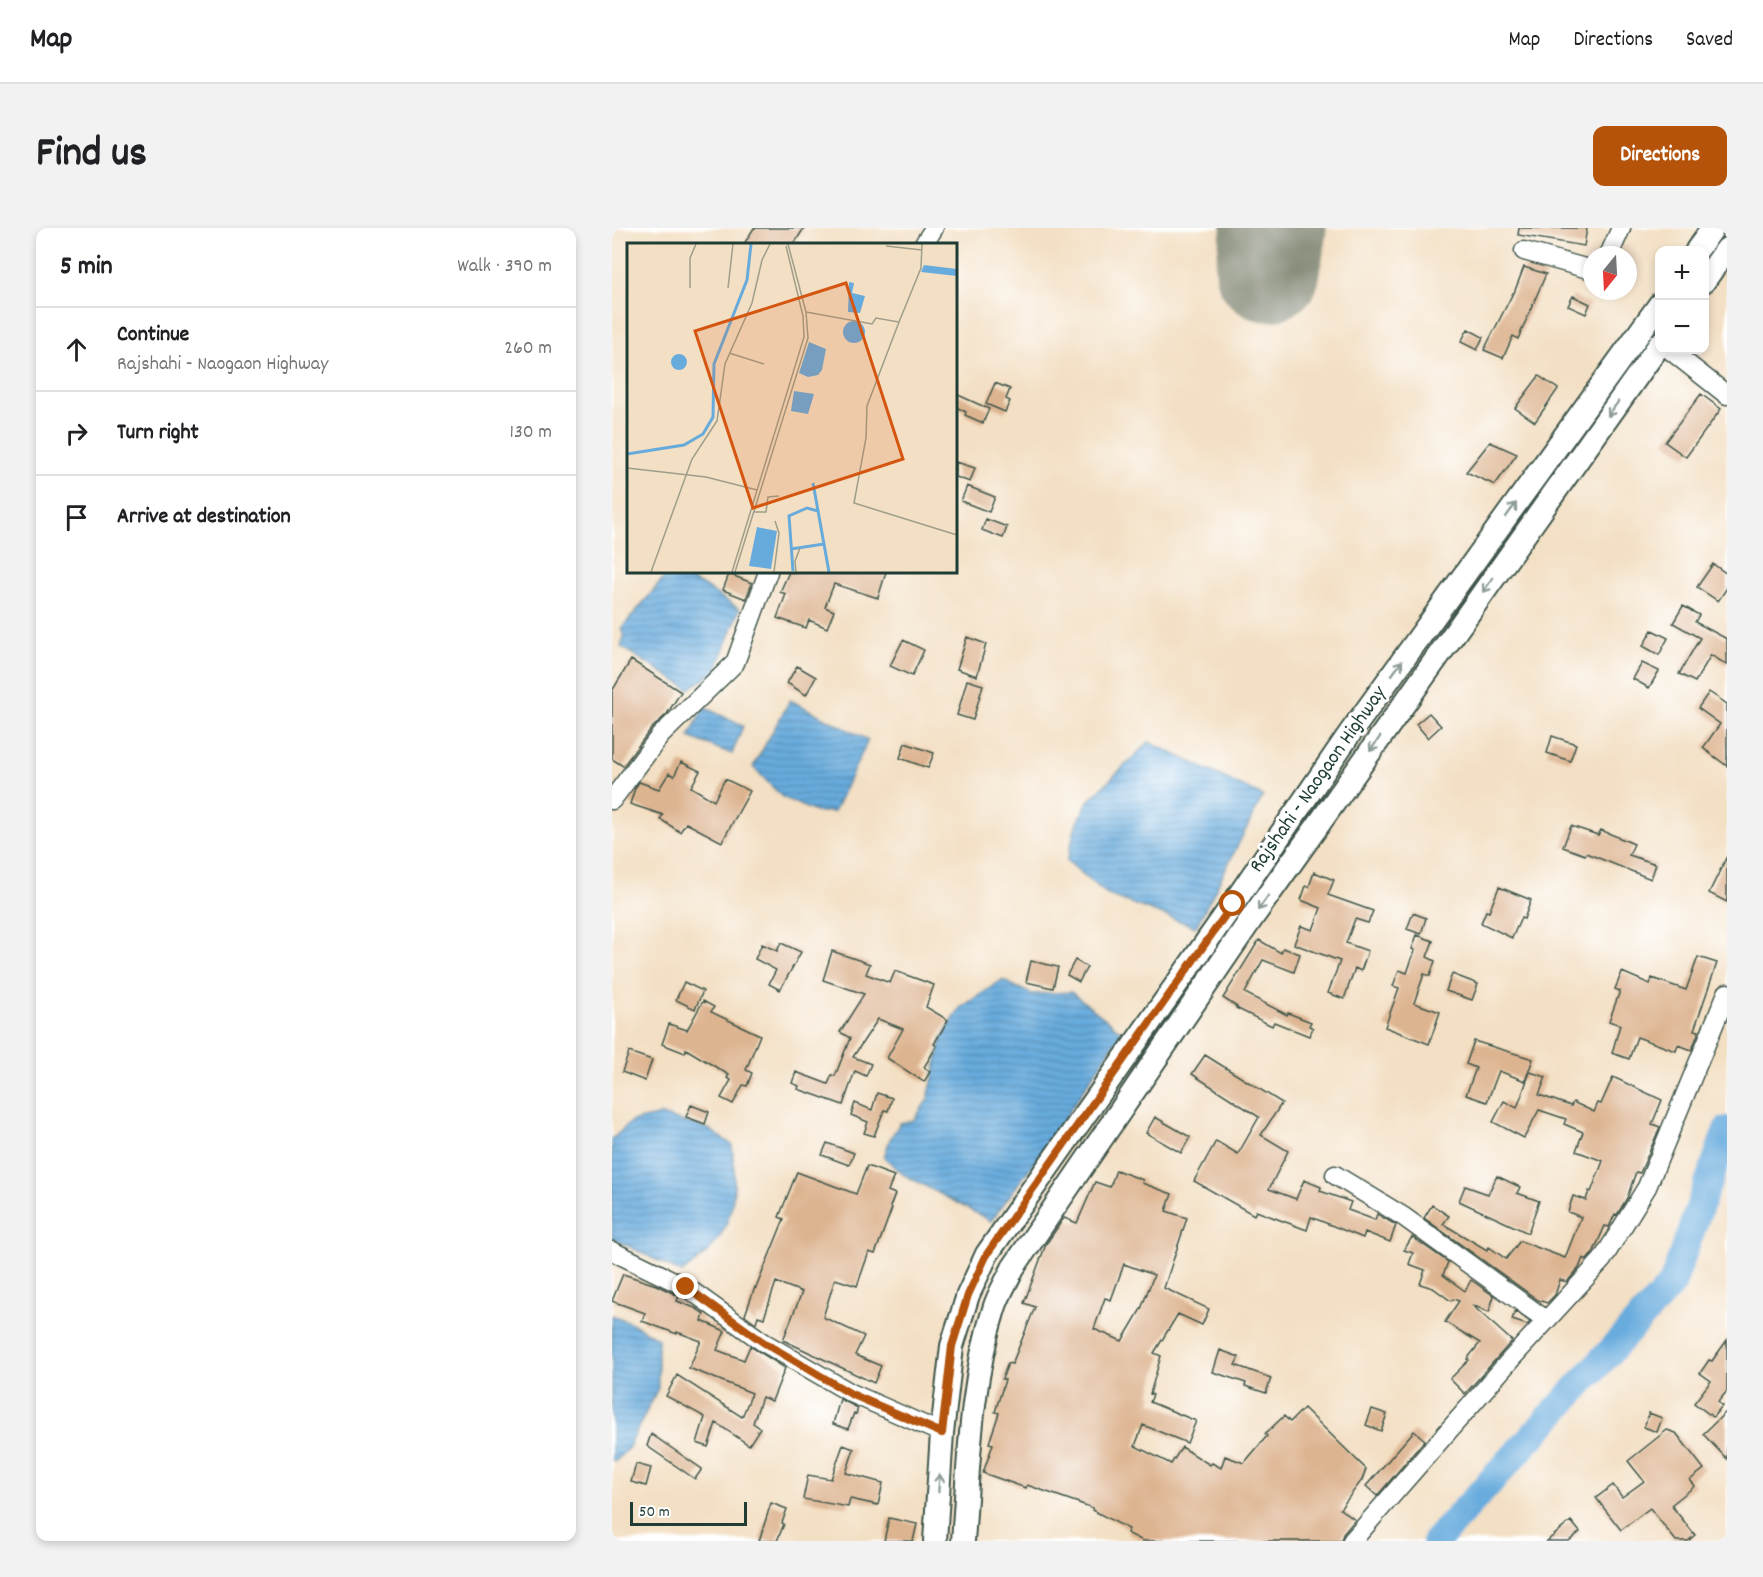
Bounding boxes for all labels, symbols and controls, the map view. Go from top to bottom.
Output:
text: Map [30,21,72,61]
text: Map [1509,26,1540,56]
text: Directions [1573,26,1653,56]
text: Saved [1686,26,1733,56]
text: Find us [36,126,147,186]
button: Directions [1593,126,1727,186]
inset map [627,243,957,573]
north arrow [1583,246,1637,300]
map controls [1655,246,1709,354]
button: + [1655,246,1709,300]
text: 5 min [60,249,113,286]
text: Walk · 390 m [457,253,552,281]
button: − [1655,300,1709,354]
text: Continue [117,320,189,351]
icon: ahead [60,333,93,366]
text: 260 m [504,335,552,363]
text: Rajshahi - Naogaon Highway [117,351,328,379]
one-way arrow [1607,401,1619,417]
icon: right [60,417,93,450]
text: Turn right [117,418,199,449]
text: 130 m [510,419,552,447]
icon: arrive [60,501,93,534]
text: Arrive at destination [117,502,291,533]
one-way arrow [1505,503,1517,519]
one-way arrow [1482,577,1494,593]
one-way arrow [1391,661,1403,677]
street label: Rajshahi - Naogaon Highway [1243,680,1395,879]
one-way arrow [1369,736,1381,752]
route start [1219,890,1245,916]
one-way arrow [1257,895,1269,911]
route end [672,1273,698,1299]
one-way arrow [933,1473,944,1493]
scale bar [630,1499,747,1526]
text: 50 m [639,1501,670,1524]

